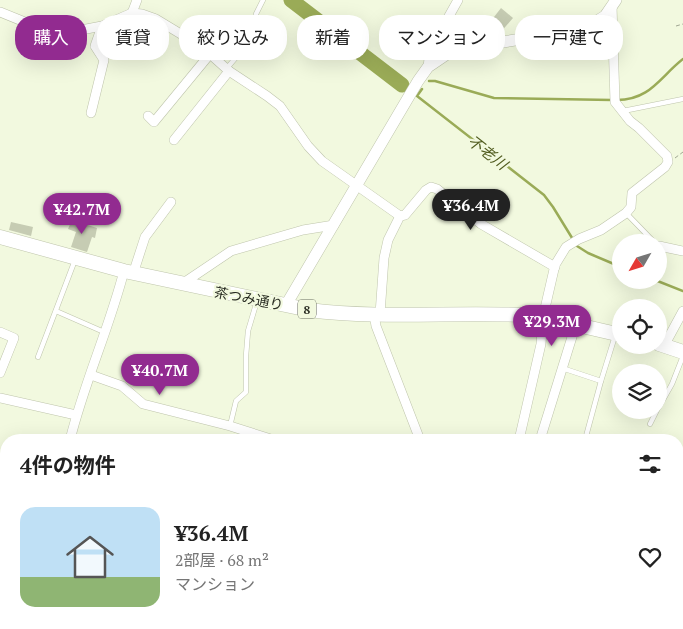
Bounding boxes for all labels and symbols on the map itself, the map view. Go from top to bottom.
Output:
water label: 不老川 [464,130,513,175]
pin: ¥36.4M [430,188,512,231]
pin: ¥42.7M [41,192,123,235]
north arrow [612,234,668,289]
street label: 茶つみ通り [213,282,285,314]
road number: 8 [298,300,316,318]
pin: ¥29.3M [511,304,593,347]
pin: ¥40.7M [119,354,201,396]

